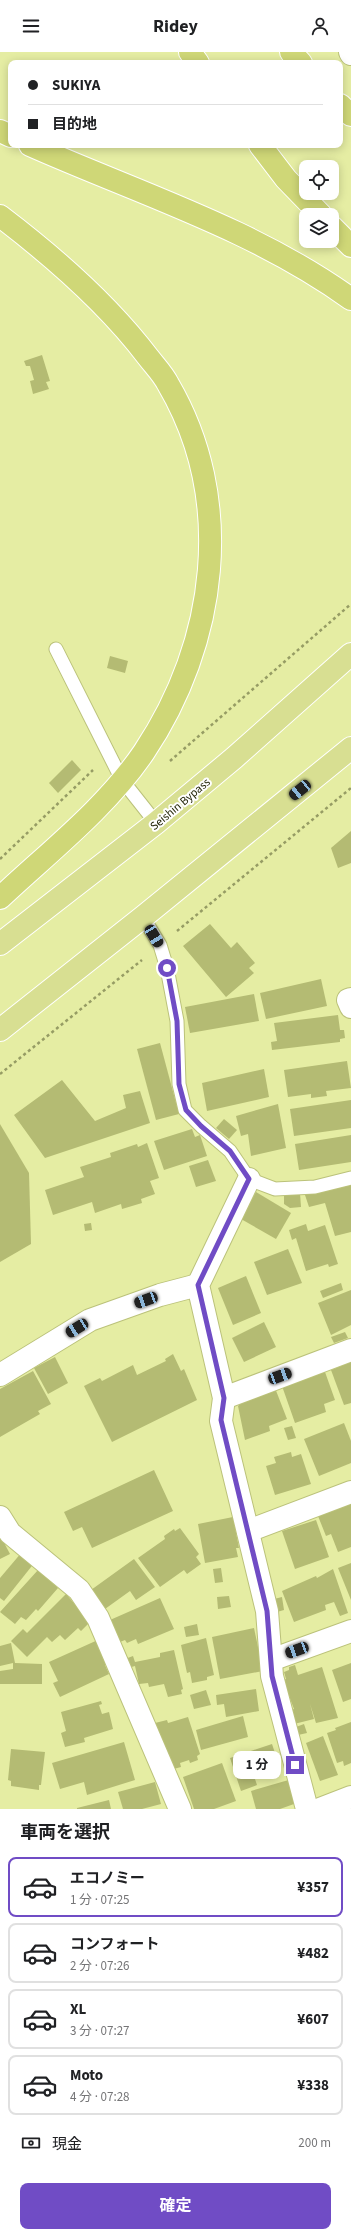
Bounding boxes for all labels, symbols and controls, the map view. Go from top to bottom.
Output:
text: Ridey [153,14,198,39]
icon: menu [20,15,42,37]
icon: person [309,15,331,37]
text: SUKIYA [52,75,100,96]
text: 目的地 [52,114,97,135]
map controls [299,160,339,248]
button: locate [299,160,339,200]
button: layers [299,208,339,248]
street label: Seishin Bypass [147,774,214,835]
car [287,778,313,802]
car [143,923,165,949]
route start [158,959,176,977]
car [133,1290,159,1310]
car [64,1317,90,1339]
car [267,1366,293,1386]
car [284,1640,310,1660]
callout: 1 分 [233,1751,281,1779]
text: 1 分 [246,1756,268,1774]
route end [286,1756,304,1774]
text: 車両を選択 [20,1820,110,1845]
text: エコノミー [70,1868,145,1889]
icon: car [22,1869,58,1905]
text: ¥357 [297,1877,329,1898]
text: 1 分 · 07:25 [70,1891,130,1909]
text: コンフォート [70,1934,160,1955]
icon: car [22,1935,58,1971]
text: ¥482 [297,1943,329,1964]
text: 2 分 · 07:26 [70,1957,130,1975]
text: XL [70,1999,86,2020]
icon: car [22,2001,58,2037]
text: ¥607 [297,2009,329,2030]
text: 3 分 · 07:27 [70,2022,130,2040]
text: Moto [70,2065,103,2086]
icon: car [22,2067,58,2103]
text: ¥338 [297,2075,329,2096]
text: 4 分 · 07:28 [70,2088,130,2106]
icon: cash [20,2132,42,2154]
text: 現金 [52,2134,82,2155]
text: 200 m [298,2134,331,2152]
button: 確定 [20,2183,331,2229]

